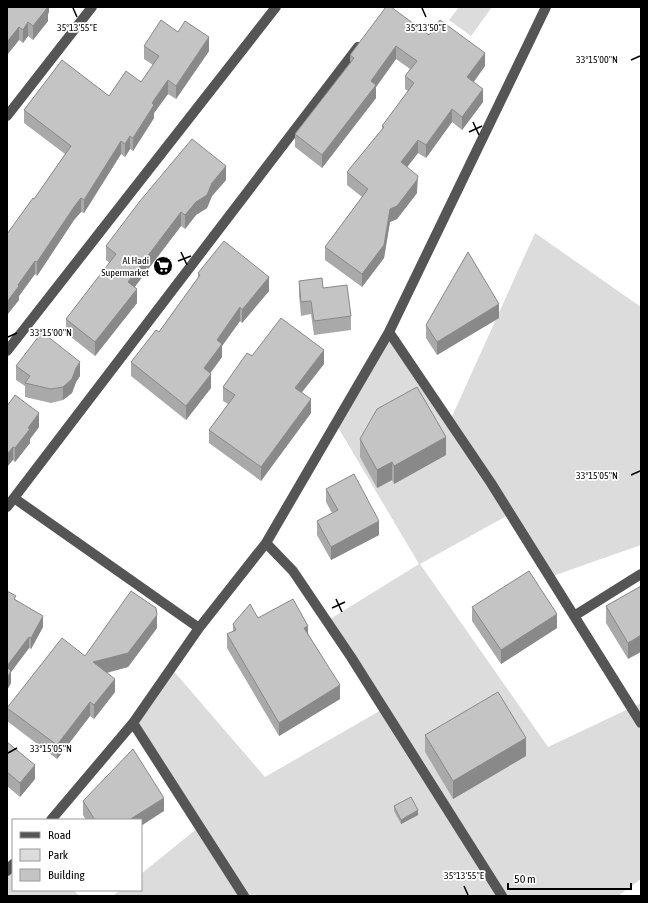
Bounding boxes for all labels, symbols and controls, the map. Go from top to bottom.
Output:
text: 35°13'55"E [57,22,98,33]
text: 35°13'50"E [406,22,447,33]
text: 33°15'00"N [576,54,618,65]
place label: Al Hadi Supermarket [101,255,149,278]
supermarket icon: Al Hadi Supermarket [152,255,174,277]
text: 33°15'00"N [30,327,72,338]
text: 33°15'05"N [576,470,618,481]
text: 33°15'05"N [30,743,72,754]
legend [12,819,142,891]
text: Road [48,828,71,842]
text: Park [48,848,69,862]
scale bar [508,865,631,891]
text: Building [48,868,86,882]
text: 35°13'55"E [444,870,485,881]
text: 50 m [514,872,536,886]

